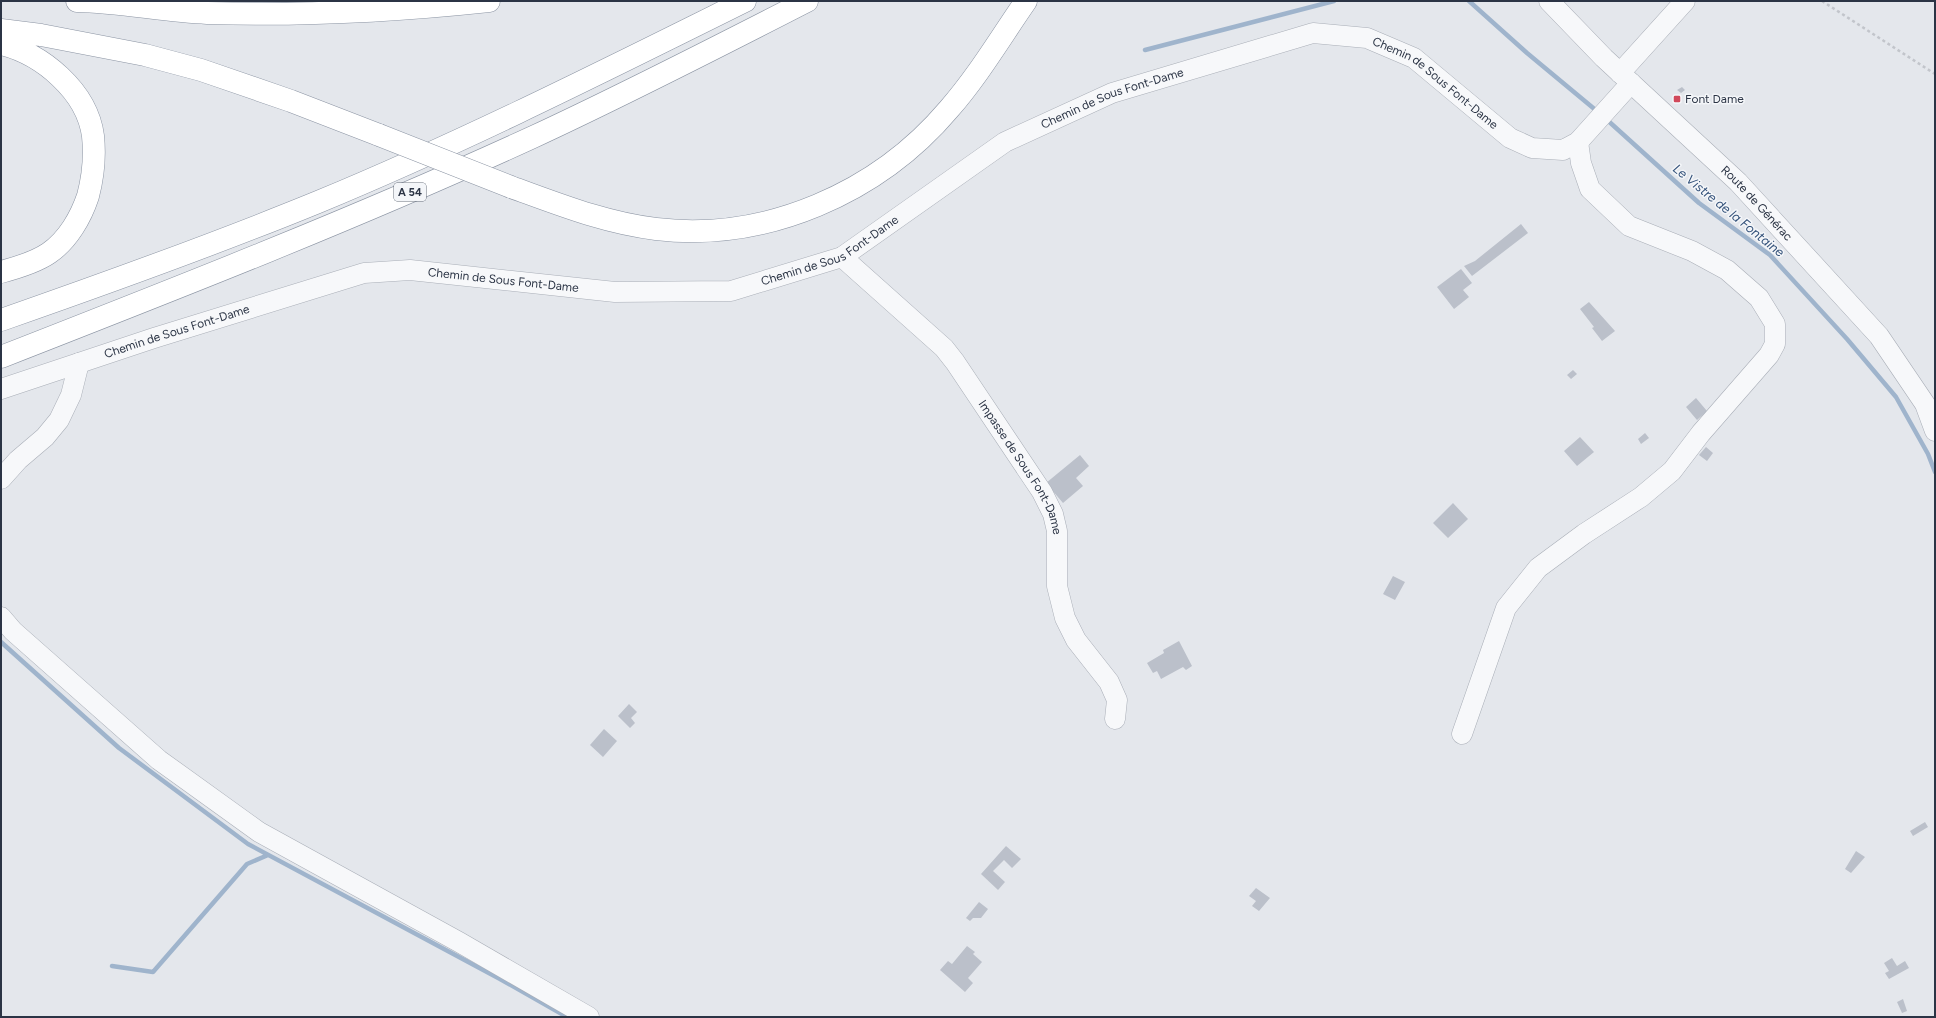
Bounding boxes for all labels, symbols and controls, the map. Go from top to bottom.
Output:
street label: Chemin de Sous Font-Dame [1370,34,1501,132]
street label: Chemin de Sous Font-Dame [1039,65,1186,132]
place label: Font Dame [1685,92,1744,106]
marker: Font Dame [1672,94,1682,104]
water label: Le Vistre de la Fontaine [1670,161,1787,260]
street label: Route de Générac [1718,163,1795,244]
road number: A 54 [394,183,426,201]
street label: Chemin de Sous Font-Dame [759,212,901,288]
street label: Chemin de Sous Font-Dame [427,265,580,295]
street label: Chemin de Sous Font-Dame [102,302,252,361]
street label: Impasse de Sous Font-Dame [975,397,1065,536]

